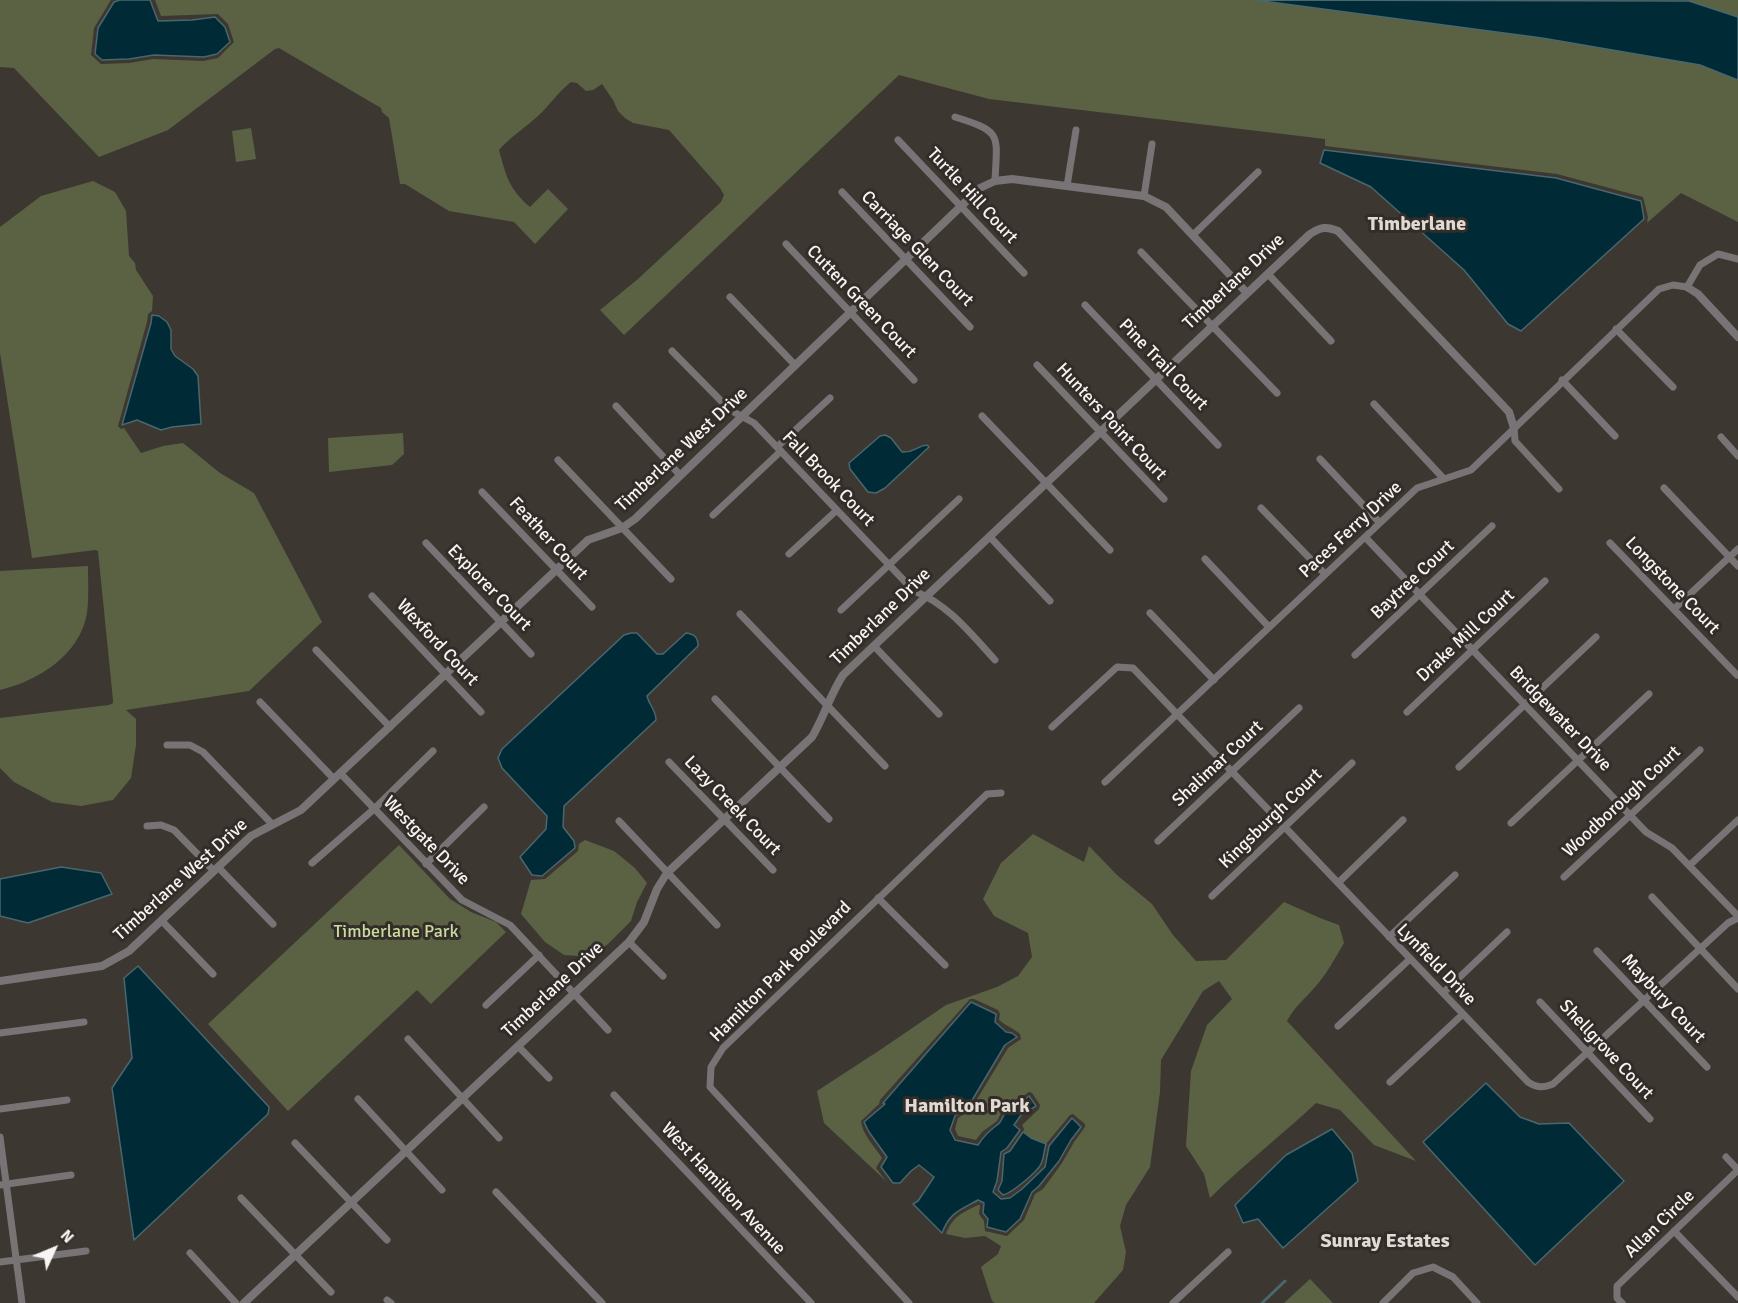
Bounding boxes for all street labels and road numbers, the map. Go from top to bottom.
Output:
street label: Turtle Hill Court [922,144,1022,248]
street label: Carriage Glen Court [856,187,978,311]
street label: Timberlane Drive [1179,230,1289,334]
street label: Cutten Green Court [802,241,920,363]
street label: Pine Trail Court [1114,315,1212,415]
street label: Hunters Point Court [1051,359,1171,485]
street label: Timberlane West Drive [612,383,752,517]
street label: Fall Brook Court [777,427,879,531]
street label: Paces Ferry Drive [1295,477,1407,583]
street label: Feather Court [504,493,592,585]
street label: Longstone Court [1620,533,1724,639]
street label: Baytree Court [1367,536,1459,624]
street label: Explorer Court [442,540,536,636]
street label: Timberlane Drive [826,564,936,670]
street label: Drake Mill Court [1413,585,1519,687]
street label: Wexford Court [391,595,483,691]
street label: Bridgewater Drive [1504,662,1616,776]
street label: Shalimar Court [1168,716,1268,812]
street label: Woodborough Court [1558,742,1686,862]
street label: Lazy Creek Court [679,752,785,860]
street label: Kingsburgh Court [1215,764,1327,874]
street label: Westgate Drive [378,792,474,890]
street label: Timberlane West Drive [110,814,252,946]
street label: Hamilton Park Boulevard [706,897,856,1047]
street label: Lynfield Drive [1392,920,1480,1010]
street label: Timberlane Drive [498,938,608,1042]
street label: Maybury Court [1616,950,1710,1048]
street label: Shellgrove Court [1554,996,1658,1104]
street label: West Hamilton Avenue [656,1118,790,1260]
street label: Allan Circle [1621,1185,1699,1263]

